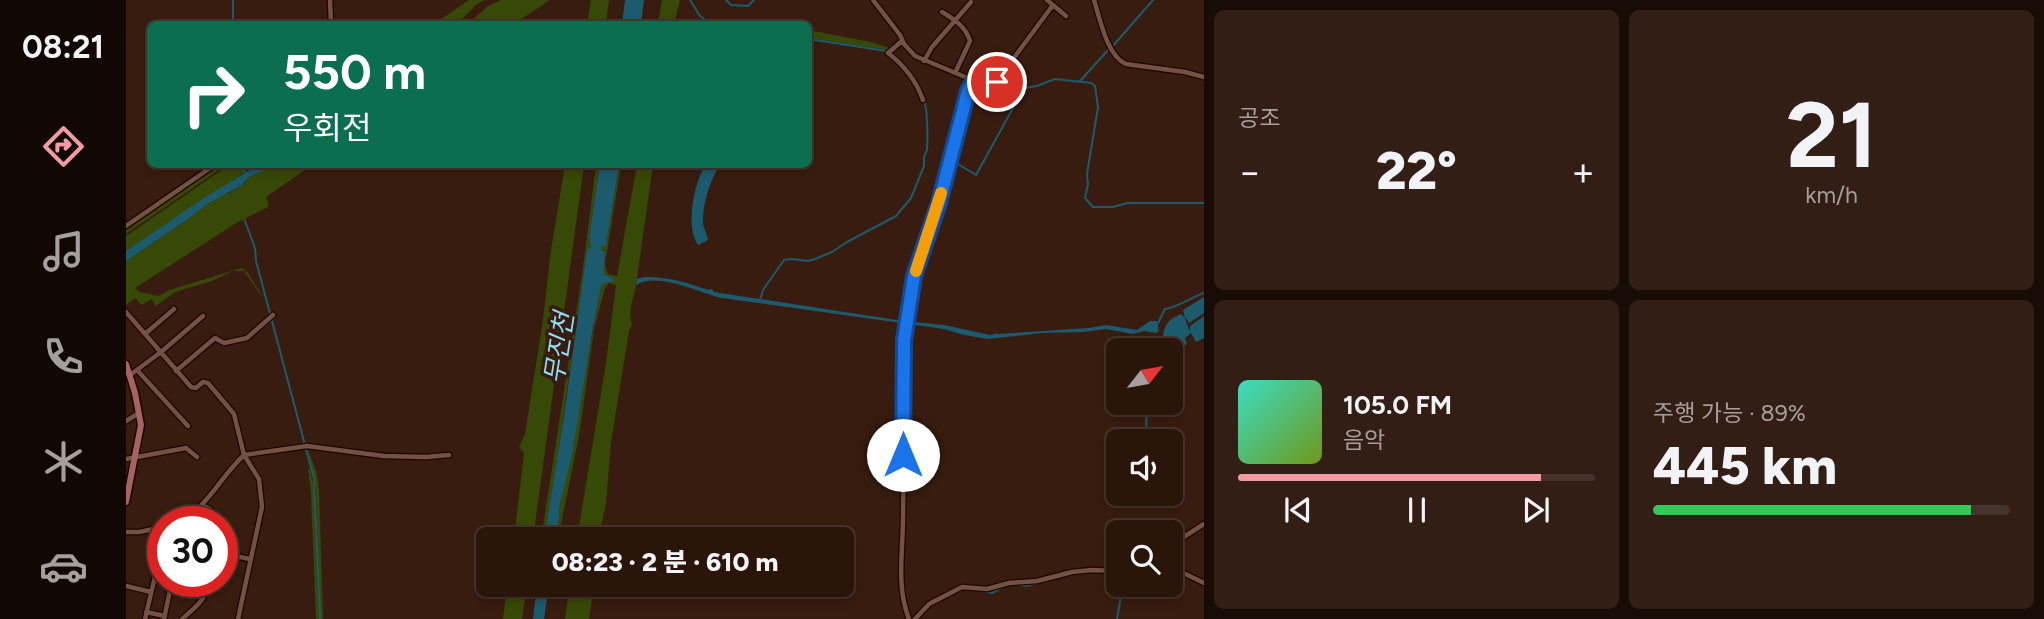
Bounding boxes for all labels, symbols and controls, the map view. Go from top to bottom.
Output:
text: 08:21 [22,28,104,66]
text: 550 m [283,42,426,101]
icon: right [168,49,259,140]
pin [967,52,1027,112]
icon: arrive [978,63,1016,101]
text: 21 [1786,81,1877,190]
text: 공조 [1238,104,1280,132]
text: 우회전 [283,109,371,147]
icon: directions [39,122,88,171]
text: 22° [1376,140,1457,202]
text: − [1238,149,1262,195]
text: + [1571,149,1595,195]
text: km/h [1805,181,1858,209]
icon: music [39,227,88,276]
water label: 무진천 [538,307,581,386]
icon: phone [39,332,88,381]
north arrow [1106,338,1183,415]
map controls [1106,338,1183,597]
text: 105.0 FM [1343,389,1452,421]
text: 주행 가능 · 89% [1653,399,1806,427]
position arrow [866,418,940,492]
text: 음악 [1343,426,1385,454]
button: sound [1106,429,1183,506]
text: 445 km [1653,435,1837,497]
icon: climate [39,437,88,486]
icon: previous [1279,491,1317,529]
icon: pause [1398,491,1436,529]
icon: next [1517,491,1555,529]
speed limit sign: 30 [147,506,238,597]
button: search [1106,520,1183,597]
icon: car [39,542,88,591]
text: 08:23 · 2 분 · 610 m [552,546,778,578]

